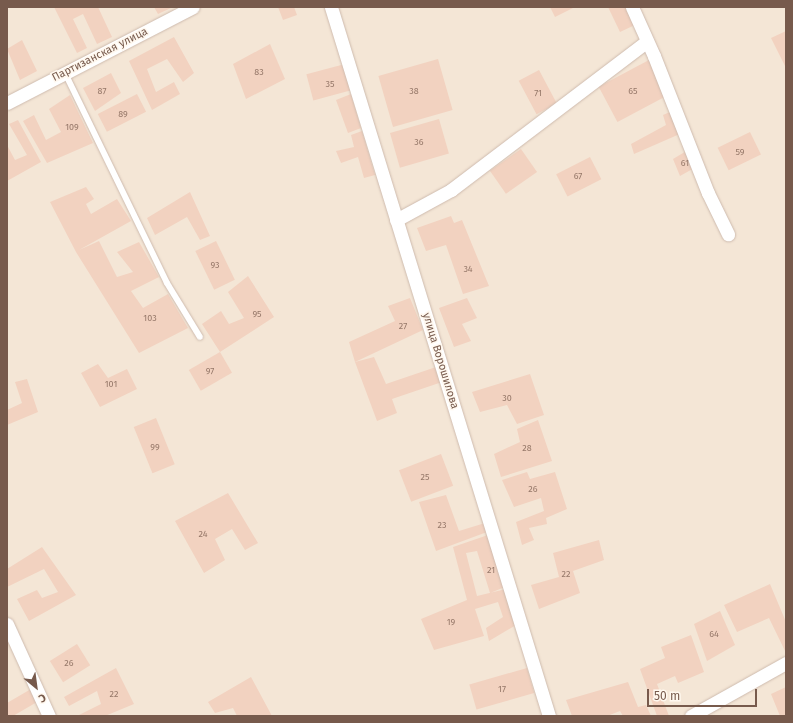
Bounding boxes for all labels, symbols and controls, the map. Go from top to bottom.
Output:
street label: Партизанская улица [50,25,150,85]
house number: 83 [254,67,264,77]
house number: 35 [326,79,334,89]
house number: 87 [98,86,106,96]
house number: 38 [409,86,419,96]
house number: 65 [628,86,638,96]
house number: 71 [534,88,542,98]
house number: 89 [118,109,128,119]
house number: 109 [65,122,79,132]
house number: 36 [414,137,424,147]
house number: 59 [735,147,745,157]
house number: 61 [681,158,689,168]
house number: 67 [574,171,582,181]
house number: 93 [210,260,220,270]
house number: 34 [463,264,473,274]
house number: 95 [252,309,262,319]
street label: улица Ворошилова [419,311,461,411]
house number: 103 [143,313,157,323]
house number: 27 [399,321,407,331]
house number: 97 [206,366,214,376]
house number: 101 [105,379,117,389]
house number: 30 [502,393,512,403]
house number: 99 [150,442,160,452]
house number: 28 [522,443,532,453]
house number: 25 [421,472,429,482]
house number: 26 [528,484,538,494]
house number: 23 [438,520,446,530]
house number: 24 [199,529,207,539]
house number: 21 [487,565,495,575]
house number: 22 [562,569,570,579]
house number: 19 [447,617,455,627]
house number: 64 [709,629,719,639]
house number: 26 [64,658,74,668]
north arrow [16,667,56,707]
scale bar [649,681,759,707]
house number: 17 [498,684,506,694]
house number: 22 [110,689,118,699]
text: 50 m [654,689,680,703]
text: С [36,691,48,705]

